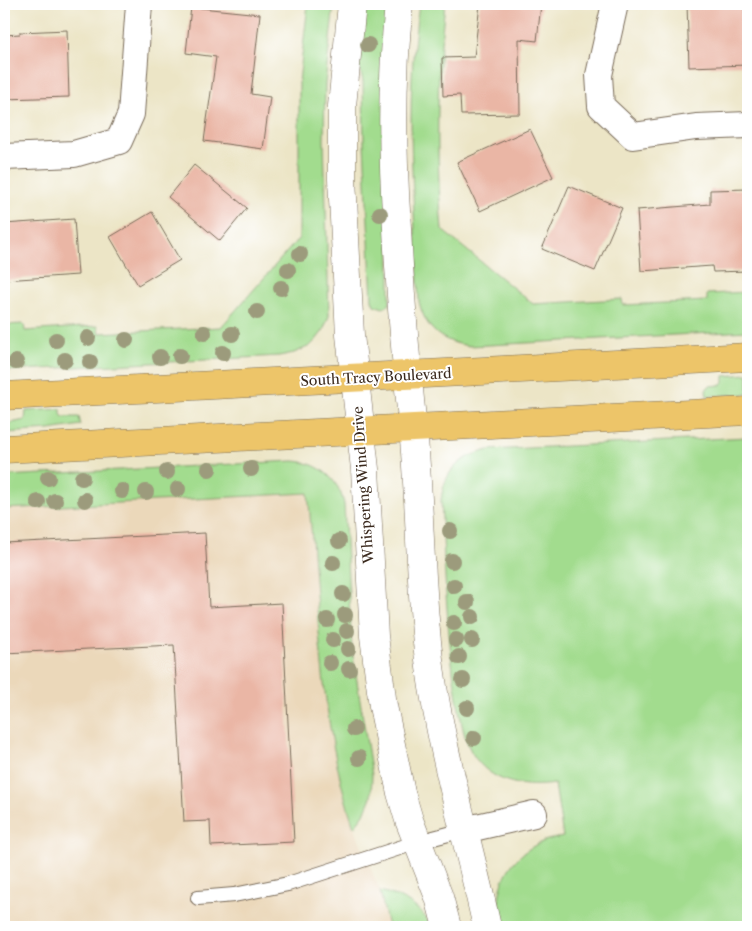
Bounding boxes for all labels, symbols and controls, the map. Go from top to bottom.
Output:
street label: South Tracy Boulevard [300,364,452,390]
street label: Whispering Wind Drive [349,406,378,565]

